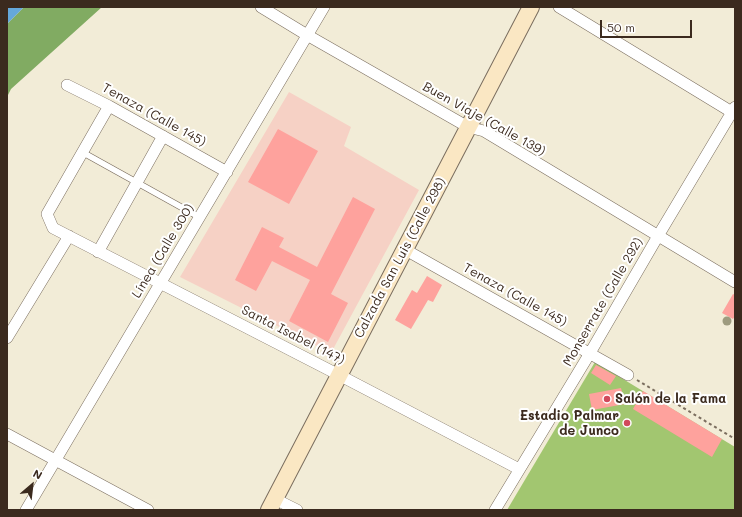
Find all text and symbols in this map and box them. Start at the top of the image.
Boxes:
scale bar [602,12,694,38]
text: 50 m [607,19,635,35]
street label: Buen Viaje (Calle 139) [420,79,548,159]
street label: Tenaza (Calle 145) [99,80,209,150]
street label: Calzada San Luis (Calle 298) [351,175,449,341]
street label: Línea (Calle 300) [129,201,197,301]
street label: Monserrate (Calle 292) [560,235,646,369]
street label: Tenaza (Calle 145) [460,260,570,330]
street label: Santa Isabel (147) [239,302,347,368]
place label: Salón de la Fama [615,391,726,407]
marker: Salón de la Fama [602,394,612,404]
place label: Estadio Palmar de Junco [520,408,619,439]
marker: Estadio Palmar de Junco [622,418,632,428]
north arrow [12,465,52,505]
text: N [31,465,45,483]

